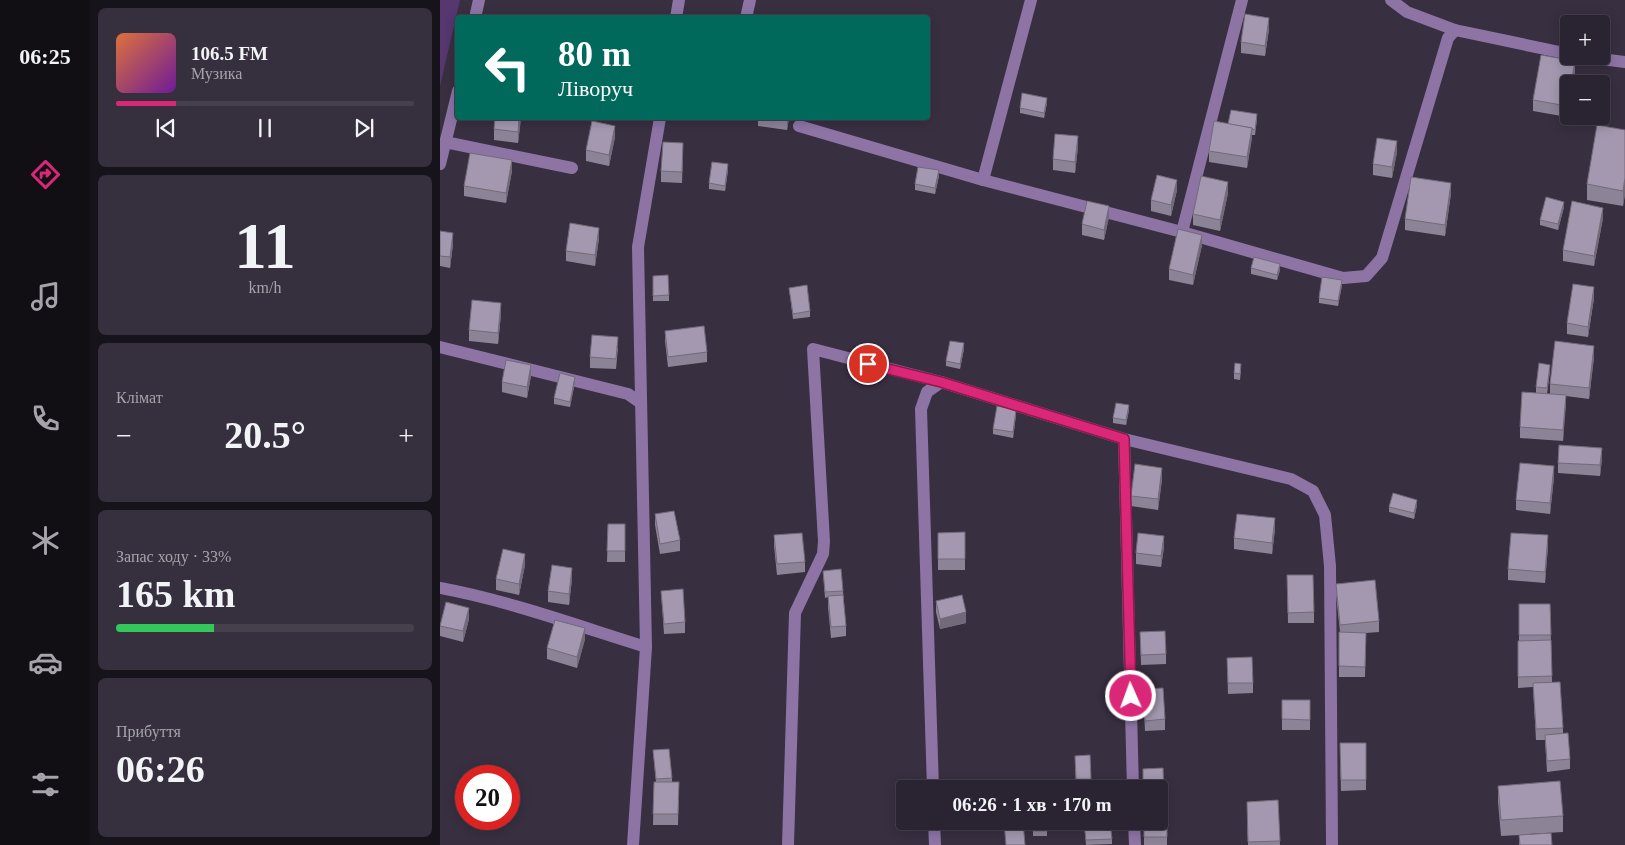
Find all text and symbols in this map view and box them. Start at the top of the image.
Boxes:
map controls [1560,15,1610,125]
button: + [1560,15,1610,65]
icon: left [475,35,540,100]
text: 80 m [558,35,631,74]
text: 106.5 FM [191,43,268,64]
text: 06:25 [19,44,71,69]
text: Музика [191,65,242,82]
button: − [1560,75,1610,125]
text: Ліворуч [558,76,633,101]
icon: previous [152,114,180,142]
icon: pause [251,114,279,142]
icon: next [350,114,378,142]
icon: directions [28,157,63,192]
text: 11 [234,210,296,282]
icon: music [28,279,63,314]
text: km/h [249,279,281,296]
pin [847,343,889,385]
icon: arrive [854,350,882,378]
text: Клімат [116,389,163,406]
icon: phone [28,401,63,436]
text: 20.5° [224,414,306,456]
text: − [116,420,132,451]
text: + [398,420,414,451]
icon: climate [28,523,63,558]
text: Запас ходу · 33% [116,548,231,565]
text: 165 km [116,573,235,615]
icon: car [28,645,63,680]
position arrow [1104,669,1156,721]
text: Прибуття [116,723,181,740]
text: 06:26 [116,748,205,790]
speed limit sign: 20 [455,765,520,830]
icon: filters [28,767,63,802]
text: 06:26 · 1 хв · 170 m [952,794,1112,815]

